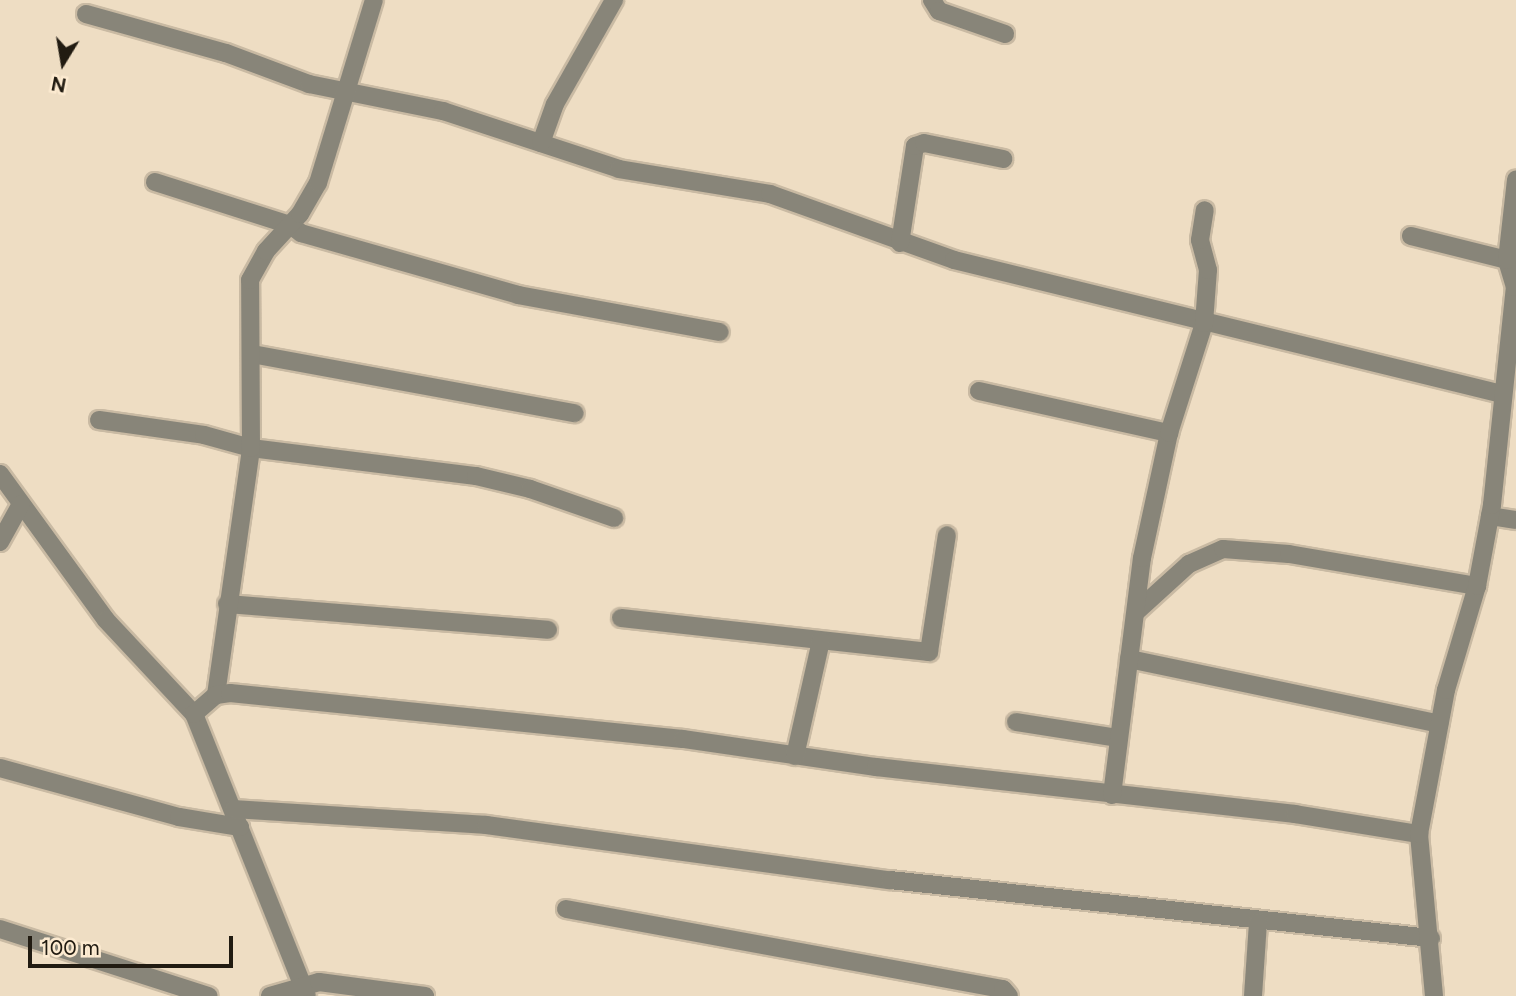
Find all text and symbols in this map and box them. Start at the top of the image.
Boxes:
north arrow [28,28,98,98]
text: N [49,71,68,97]
scale bar [32,922,236,966]
text: 100 m [41,935,100,960]

